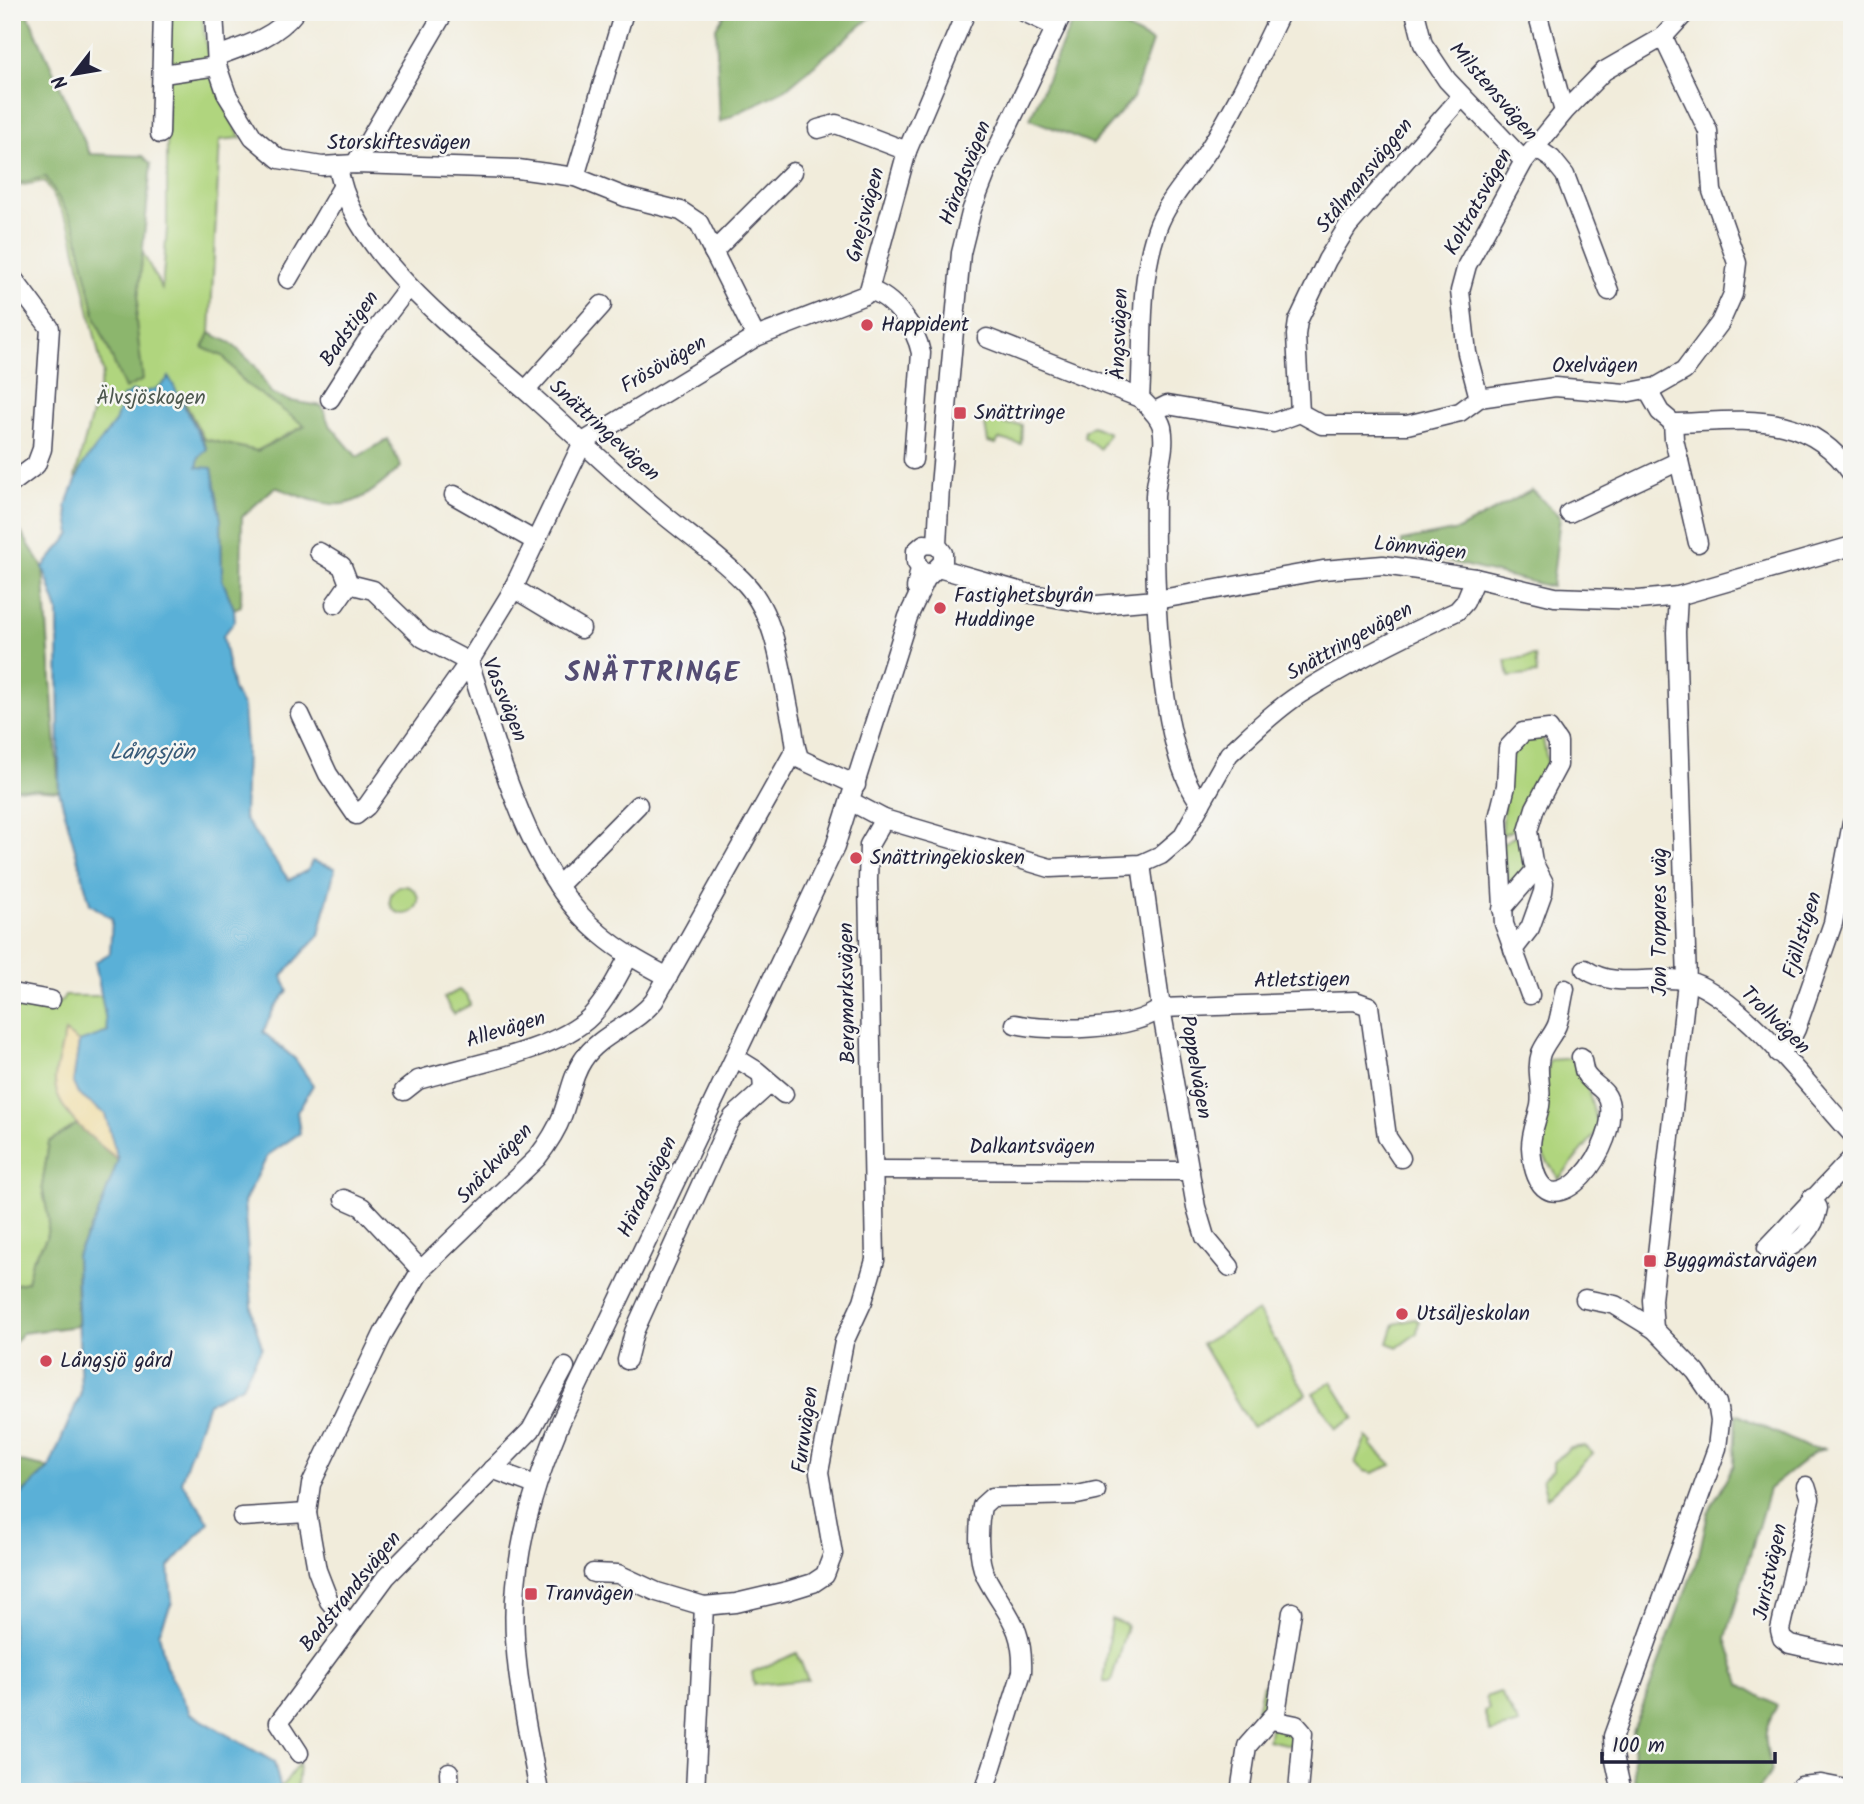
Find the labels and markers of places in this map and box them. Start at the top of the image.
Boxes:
place label: Happident [881,309,970,342]
marker: Happident [859,317,875,333]
place label: Snättringe [974,397,1066,430]
marker: Snättringe [952,405,968,421]
place label: Fastighetsbyrån Huddinge [954,580,1094,637]
marker: Fastighetsbyrån Huddinge [932,600,948,616]
place label: Snättringekiosken [870,842,1025,875]
marker: Snättringekiosken [848,850,864,866]
place label: Byggmästarvägen [1664,1245,1817,1278]
marker: Byggmästarvägen [1642,1253,1658,1269]
place label: Utsäljeskolan [1416,1298,1530,1331]
marker: Utsäljeskolan [1394,1306,1410,1322]
place label: Långsjö gård [60,1345,173,1378]
marker: Långsjö gård [38,1353,54,1369]
place label: Tranvägen [545,1578,634,1611]
marker: Tranvägen [523,1586,539,1602]

